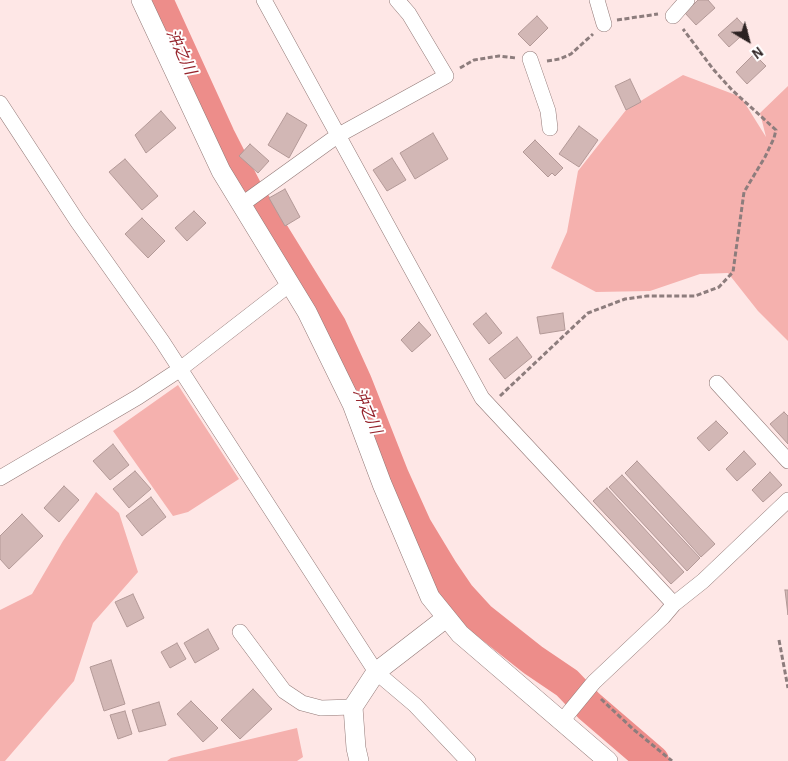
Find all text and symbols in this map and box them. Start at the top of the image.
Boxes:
north arrow [723,15,773,65]
water label: 沖之川 [162,26,200,78]
text: N [749,43,765,60]
water label: 沖之川 [349,385,385,437]

